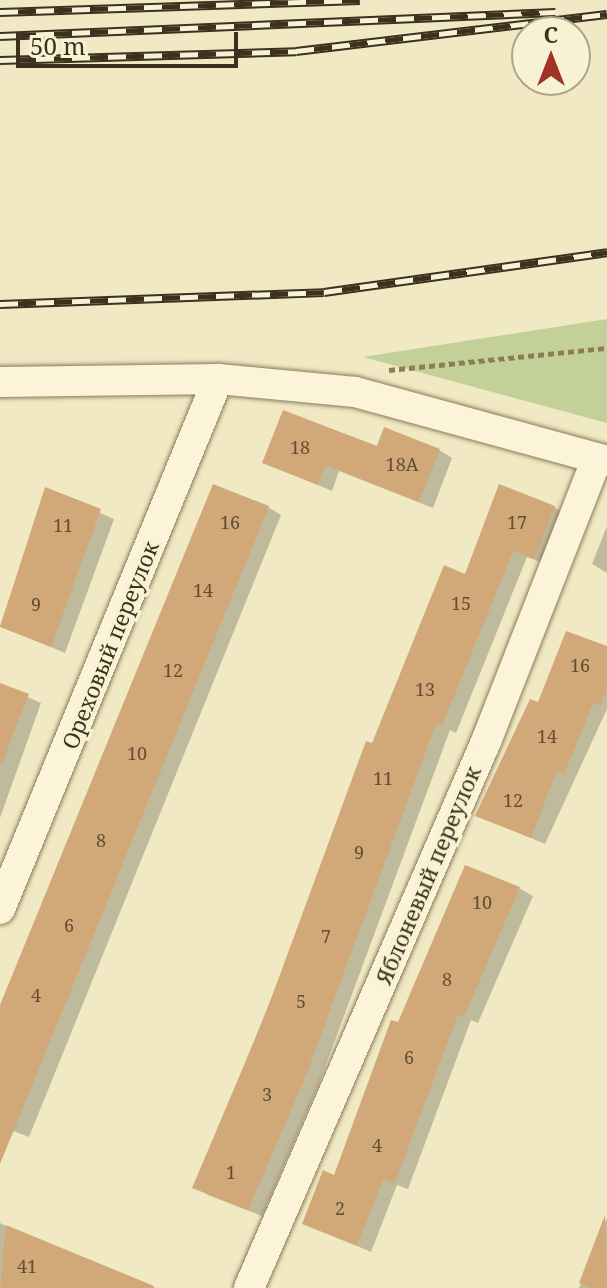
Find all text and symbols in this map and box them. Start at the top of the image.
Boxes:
scale bar [20,16,242,66]
north arrow [511,16,591,96]
text: С [544,19,558,49]
text: 50 m [30,29,86,62]
house number: 18 [290,436,310,458]
house number: 18А [386,453,418,475]
house number: 16 [220,511,240,533]
house number: 17 [507,511,527,533]
house number: 11 [53,514,73,536]
street label: Ореховый переулок [56,537,164,753]
house number: 14 [193,579,213,601]
house number: 15 [451,592,471,614]
house number: 9 [31,593,41,615]
house number: 16 [570,654,590,676]
house number: 12 [163,659,183,681]
house number: 13 [415,678,435,700]
house number: 14 [537,725,557,747]
house number: 10 [127,742,147,764]
street label: Яблоневый переулок [370,762,486,988]
house number: 11 [373,767,393,789]
house number: 12 [503,789,523,811]
house number: 8 [96,829,106,851]
house number: 9 [354,841,364,863]
house number: 10 [472,891,492,913]
house number: 6 [64,914,74,936]
house number: 7 [321,925,331,947]
house number: 8 [442,968,452,990]
house number: 4 [31,984,41,1006]
house number: 5 [296,990,306,1012]
house number: 6 [404,1046,414,1068]
house number: 3 [262,1083,272,1105]
house number: 4 [372,1134,382,1156]
house number: 1 [226,1161,236,1183]
house number: 2 [335,1197,345,1219]
house number: 41 [17,1255,37,1277]

